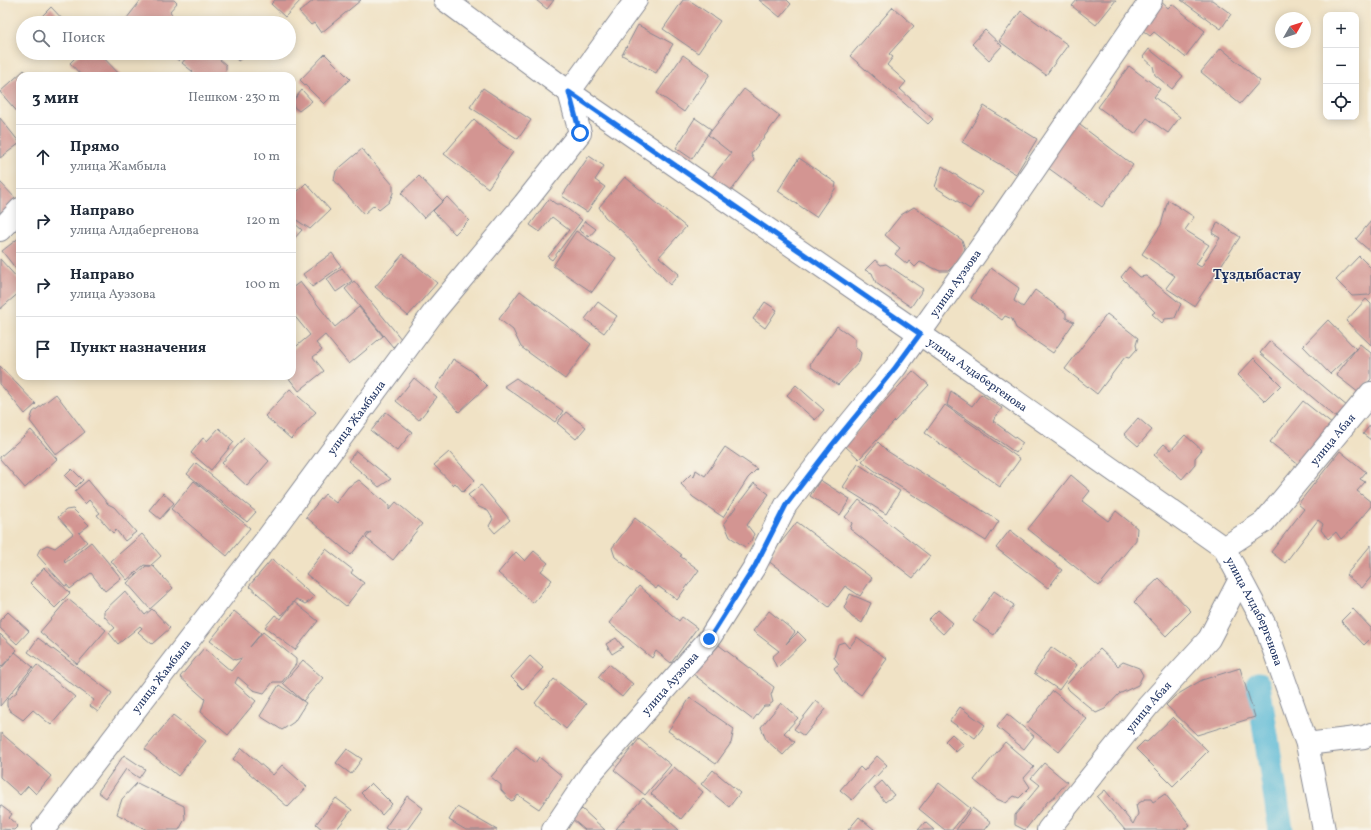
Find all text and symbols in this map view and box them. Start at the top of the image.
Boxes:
north arrow [1275,12,1311,48]
map controls [1323,12,1359,120]
button: + [1323,12,1359,48]
search box [16,16,296,60]
icon: search [30,27,52,49]
text: Поиск [62,28,105,49]
button: − [1323,48,1359,84]
button: locate [1323,84,1359,120]
text: 3 мин [32,87,79,110]
text: Пешком · 230 m [188,89,280,107]
route start [571,124,589,142]
text: Прямо [70,137,119,158]
icon: ahead [32,146,54,168]
text: 10 m [253,148,280,166]
text: улица Жамбыла [70,158,166,176]
text: Направо [70,201,134,222]
icon: right [32,210,54,232]
text: 120 m [246,212,280,230]
text: улица Алдабергенова [70,222,199,240]
street label: улица Ауэзова [927,247,986,321]
text: Направо [70,265,134,286]
district label: Тұздыбастау [1213,266,1301,285]
icon: right [32,274,54,296]
text: 100 m [245,276,280,294]
text: улица Ауэзова [70,286,156,304]
street label: улица Алдабергенова [924,334,1030,416]
icon: arrive [32,338,54,360]
text: Пункт назначения [70,338,206,359]
street label: улица Жамбыла [324,377,390,459]
street label: улица Абая [1307,411,1360,469]
street label: улица Алдабергенова [1221,554,1286,668]
route end [700,630,718,648]
street label: улица Жамбыла [128,637,195,717]
street label: улица Ауэзова [639,649,703,719]
street label: улица Абая [1123,678,1176,736]

